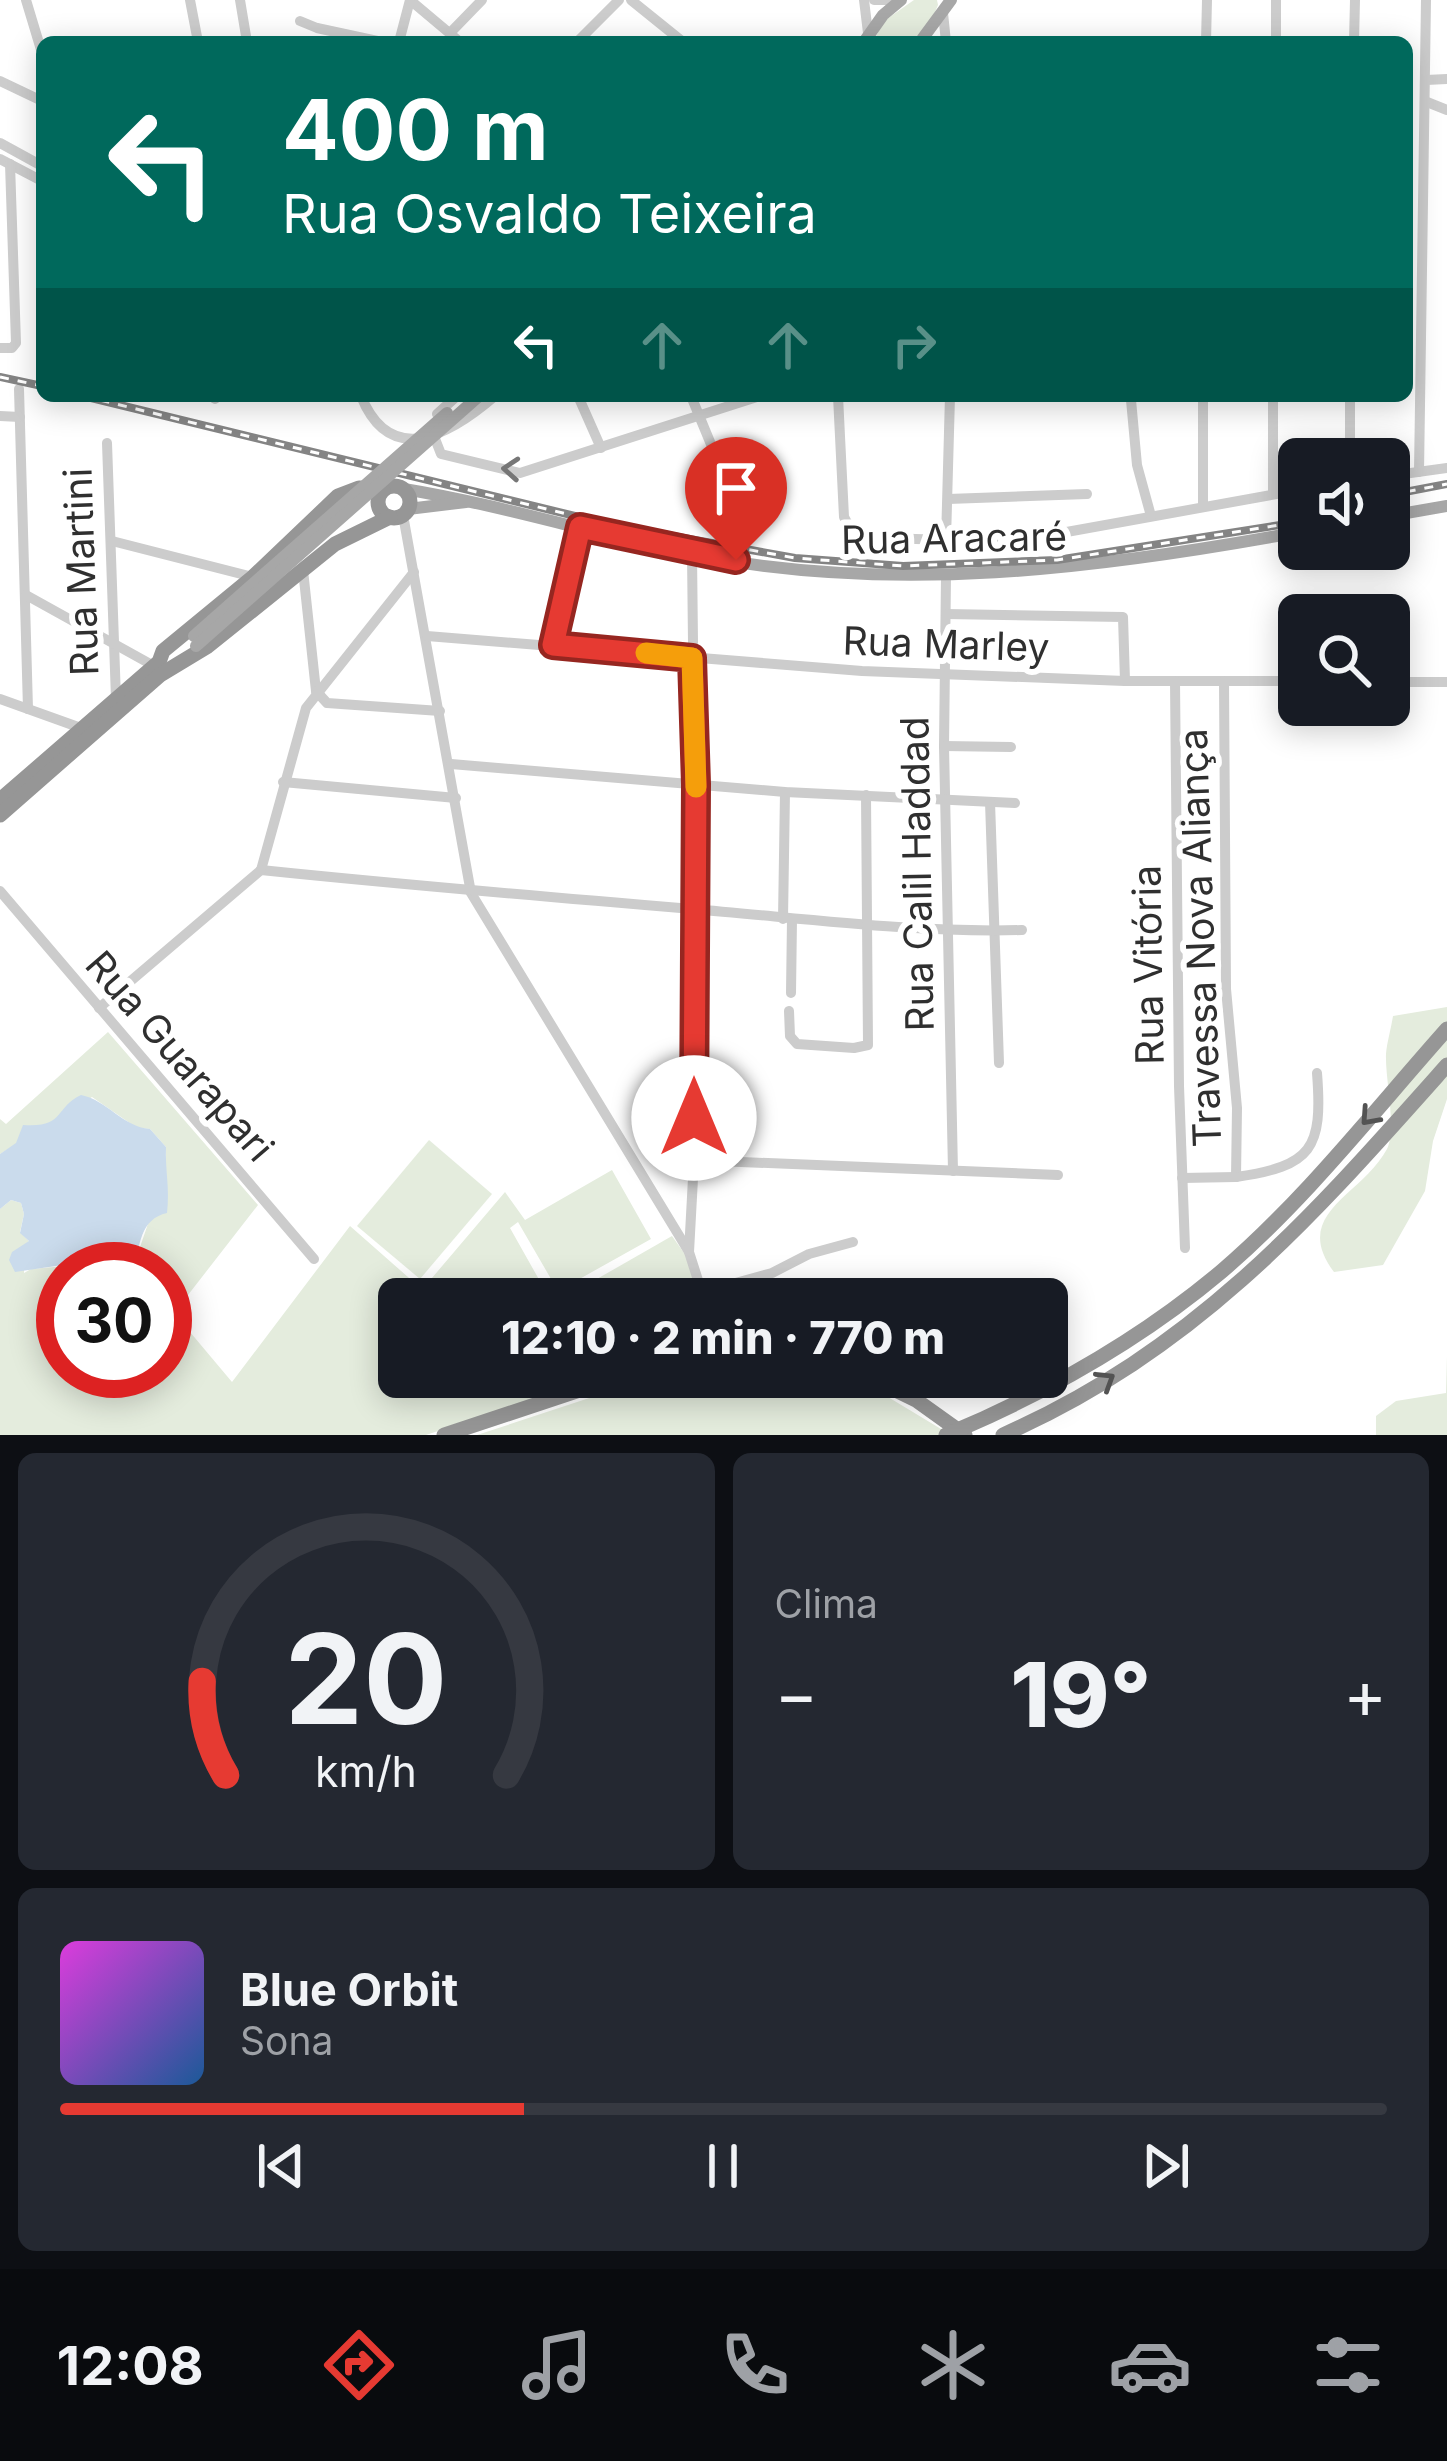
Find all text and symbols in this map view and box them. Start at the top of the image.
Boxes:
text: 400 m [282,79,549,180]
icon: left [84,84,240,240]
text: Rua Osvaldo Teixeira [282,181,817,246]
icon: left [503,312,569,378]
icon: ahead [629,312,695,378]
icon: ahead [755,312,821,378]
icon: right [881,312,947,378]
pin [685,437,787,560]
map controls [1278,438,1410,726]
button: sound [1278,438,1410,570]
icon: arrive [703,455,769,521]
one-way arrow [502,456,520,482]
street label: Rua Martini [53,467,108,677]
street label: Rua Aracaré [841,512,1067,563]
button: search [1278,594,1410,726]
street label: Rua Marley [842,616,1050,671]
street label: Rua Calil Haddad [890,716,943,1032]
street label: Travessa Nova Aliança [1169,728,1230,1148]
street label: Rua Vitória [1122,865,1173,1065]
street label: Rua Guarapari [77,941,284,1170]
position arrow [631,1055,757,1181]
one-way arrow [1362,1103,1383,1124]
speed limit sign: 30 [36,1242,192,1398]
text: 12:10 · 2 min · 770 m [501,1310,945,1365]
one-way arrow [1093,1372,1115,1394]
text: Clima [775,1580,878,1627]
text: 20 [285,1603,448,1754]
text: 19° [1010,1640,1151,1749]
text: − [775,1654,818,1734]
text: + [1343,1654,1387,1734]
text: km/h [315,1744,417,1796]
text: Blue Orbit [240,1962,458,2017]
text: Sona [240,2017,333,2064]
icon: previous [248,2133,314,2199]
icon: pause [690,2133,756,2199]
icon: next [1133,2133,1199,2199]
icon: directions [317,2323,401,2407]
icon: music [515,2323,599,2407]
icon: phone [713,2323,797,2407]
icon: climate [911,2323,995,2407]
icon: car [1108,2323,1192,2407]
icon: filters [1306,2323,1390,2407]
text: 12:08 [57,2333,204,2398]

